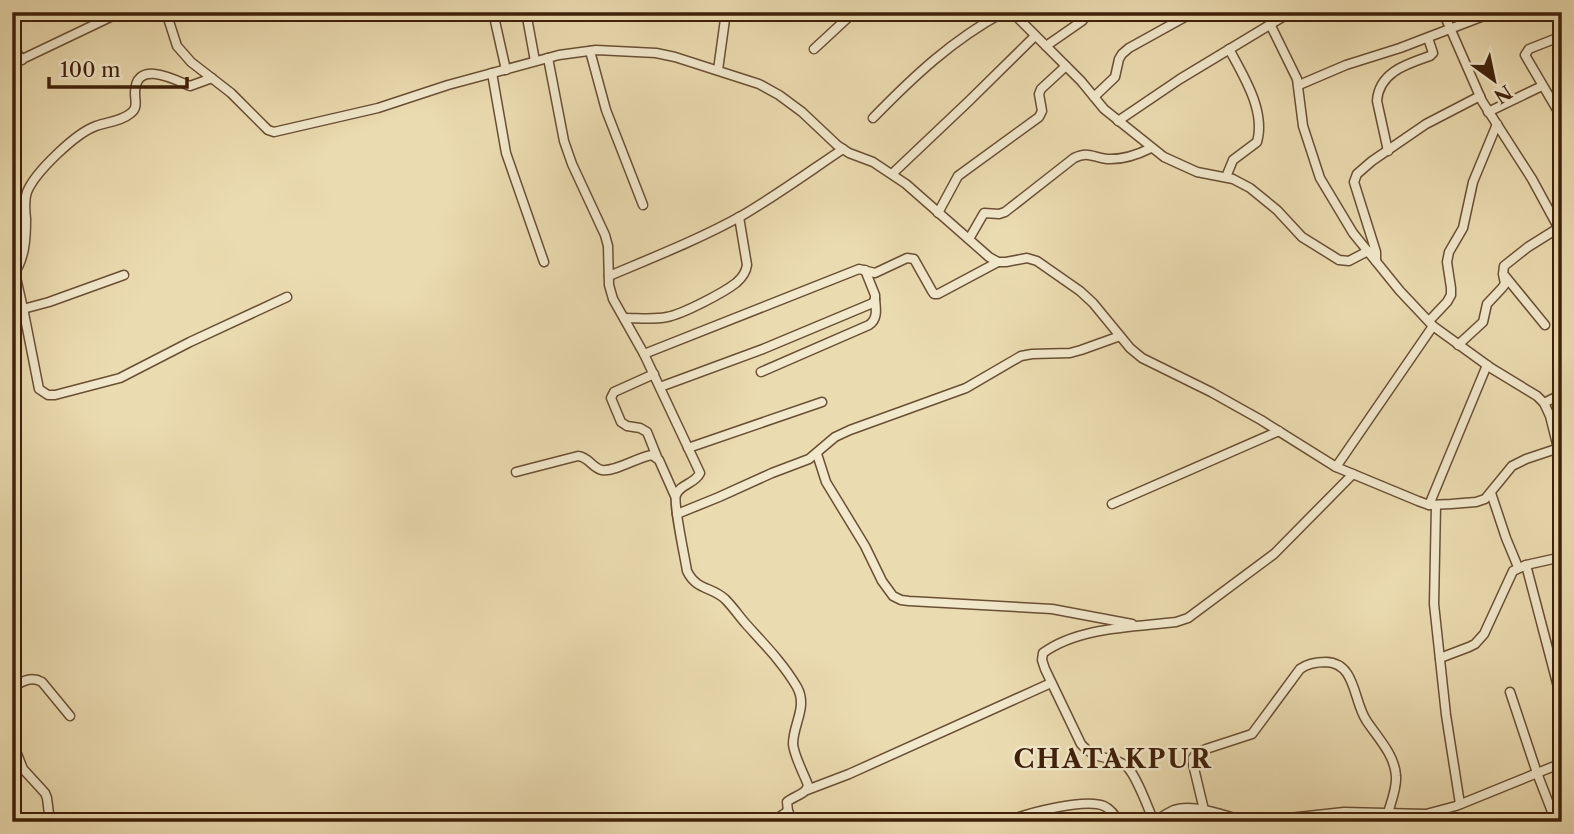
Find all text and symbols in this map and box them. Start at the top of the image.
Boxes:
scale bar [49,46,187,90]
north arrow [1458,46,1528,116]
text: 100 m [60,57,121,82]
text: N [1490,80,1516,108]
district label: CHATAKPUR [1013,743,1213,775]

